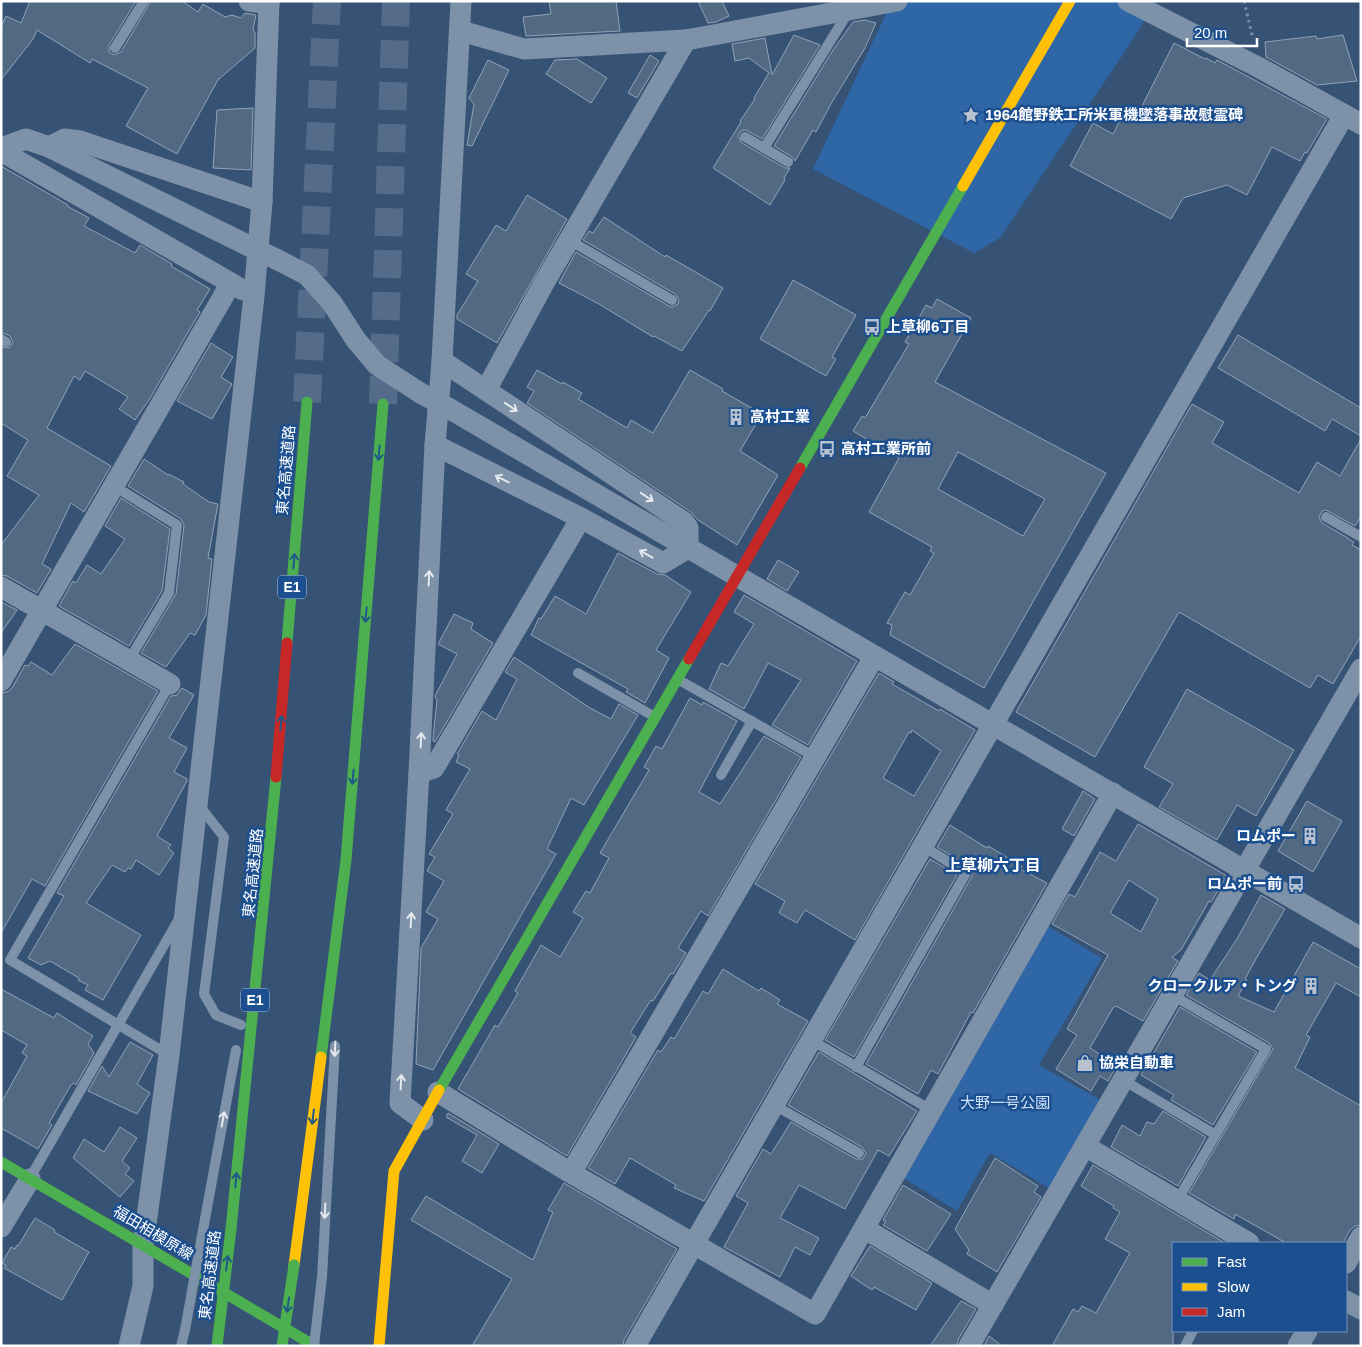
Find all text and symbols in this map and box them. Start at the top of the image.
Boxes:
scale bar [1187,15,1257,47]
text: 20 m [1194,24,1227,41]
place icon: 1964館野鉄工所米軍機墜落事故慰霊碑 [961,105,981,125]
place label: 1964館野鉄工所米軍機墜落事故慰霊碑 [985,106,1243,123]
bus stop icon: 上草柳6丁目 [862,317,882,337]
place label: 上草柳6丁目 [886,318,969,335]
one-way arrow [504,403,518,413]
building icon: 高村工業 [726,407,746,427]
place label: 高村工業 [750,408,810,425]
street label: 東名高速道路 [273,424,298,516]
bus stop icon: 高村工業所前 [817,439,837,459]
place label: 高村工業所前 [841,440,931,457]
one-way arrow [375,444,384,460]
one-way arrow [495,474,510,483]
one-way arrow [640,492,654,502]
one-way arrow [639,549,654,558]
one-way arrow [290,553,299,569]
one-way arrow [424,570,433,586]
road number: E1 [278,576,306,598]
one-way arrow [362,606,371,622]
one-way arrow [277,715,286,731]
one-way arrow [416,733,425,749]
one-way arrow [348,768,358,784]
building icon: ロムポー [1300,826,1320,846]
street label: 東名高速道路 [239,827,266,919]
place label: ロムポー [1236,827,1296,844]
district label: 上草柳六丁目 [945,857,1041,874]
bus stop icon: ロムポー前 [1286,874,1306,894]
place label: ロムポー前 [1207,875,1282,892]
one-way arrow [406,912,415,928]
building icon: クロークルア・トング [1301,976,1321,996]
place label: クロークルア・トング [1147,977,1297,994]
road number: E1 [241,988,269,1012]
one-way arrow [330,1040,339,1056]
shop icon: 協栄自動車 [1075,1053,1095,1073]
place label: 協栄自動車 [1099,1054,1174,1071]
one-way arrow [397,1075,406,1091]
park label: 大野一号公園 [960,1094,1050,1111]
one-way arrow [308,1108,318,1124]
one-way arrow [219,1112,229,1128]
one-way arrow [231,1173,241,1189]
street label: 福田相模原線 [110,1202,196,1263]
one-way arrow [321,1202,330,1218]
street label: 東名高速道路 [196,1229,223,1321]
legend [1172,1242,1347,1332]
text: Fast [1217,1253,1247,1270]
one-way arrow [222,1255,232,1271]
text: Slow [1217,1278,1250,1295]
one-way arrow [283,1297,293,1313]
text: Jam [1217,1303,1245,1320]

